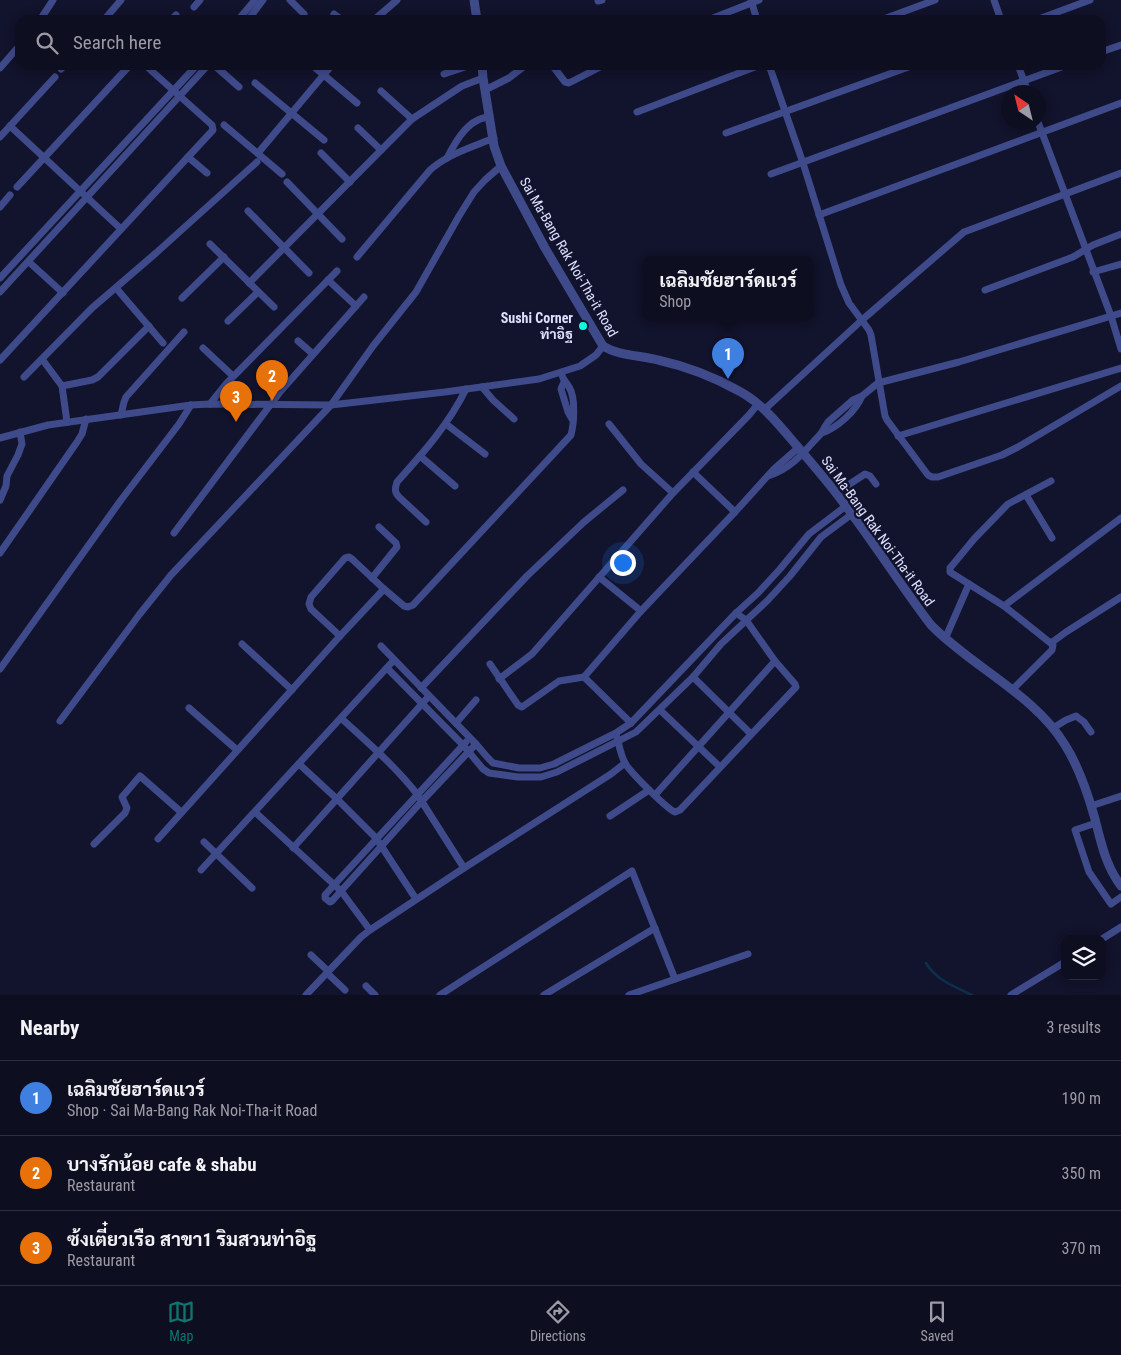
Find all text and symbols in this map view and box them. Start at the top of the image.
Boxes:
search box [15,15,1106,70]
icon: search [33,29,61,57]
text: Search here [73,31,161,54]
north arrow [1001,85,1046,130]
street label: Sai Ma-Bang Rak Noi-Tha-it Road [517,174,621,340]
popup [642,256,814,321]
text: เฉลิมชัยฮาร์ดแวร์ [659,269,797,292]
text: Shop [659,292,691,311]
place label: Sushi Corner ท่าอิฐ [501,310,573,344]
marker: Sushi Corner ท่าอิฐ [577,320,589,332]
pin: 1 [712,338,744,379]
pin: 2 [256,360,288,401]
pin: 3 [220,381,252,422]
street label: Sai Ma-Bang Rak Noi-Tha-it Road [818,453,938,609]
your location [610,550,636,576]
map controls [1061,935,1106,980]
button: layers [1061,935,1106,980]
text: Nearby [20,1016,79,1040]
text: 3 results [1046,1018,1101,1037]
text: เฉลิมชัยฮาร์ดแวร์ [67,1078,205,1101]
text: 1 [32,1089,40,1108]
text: 190 m [1062,1089,1101,1108]
text: Shop · Sai Ma-Bang Rak Noi-Tha-it Road [67,1101,317,1120]
text: บางรักน้อย cafe & shabu [67,1153,257,1176]
text: 2 [32,1164,40,1183]
text: 350 m [1062,1164,1101,1183]
text: Restaurant [67,1176,135,1195]
text: ซ้งเตี๋ยวเรือ สาขา1 ริมสวนท่าอิฐ [67,1228,317,1251]
text: 3 [32,1239,40,1258]
text: 370 m [1062,1239,1101,1258]
text: Restaurant [67,1251,135,1270]
tab: Map [167,1298,195,1344]
tab: Directions [530,1298,586,1344]
tab: Saved [920,1298,954,1344]

